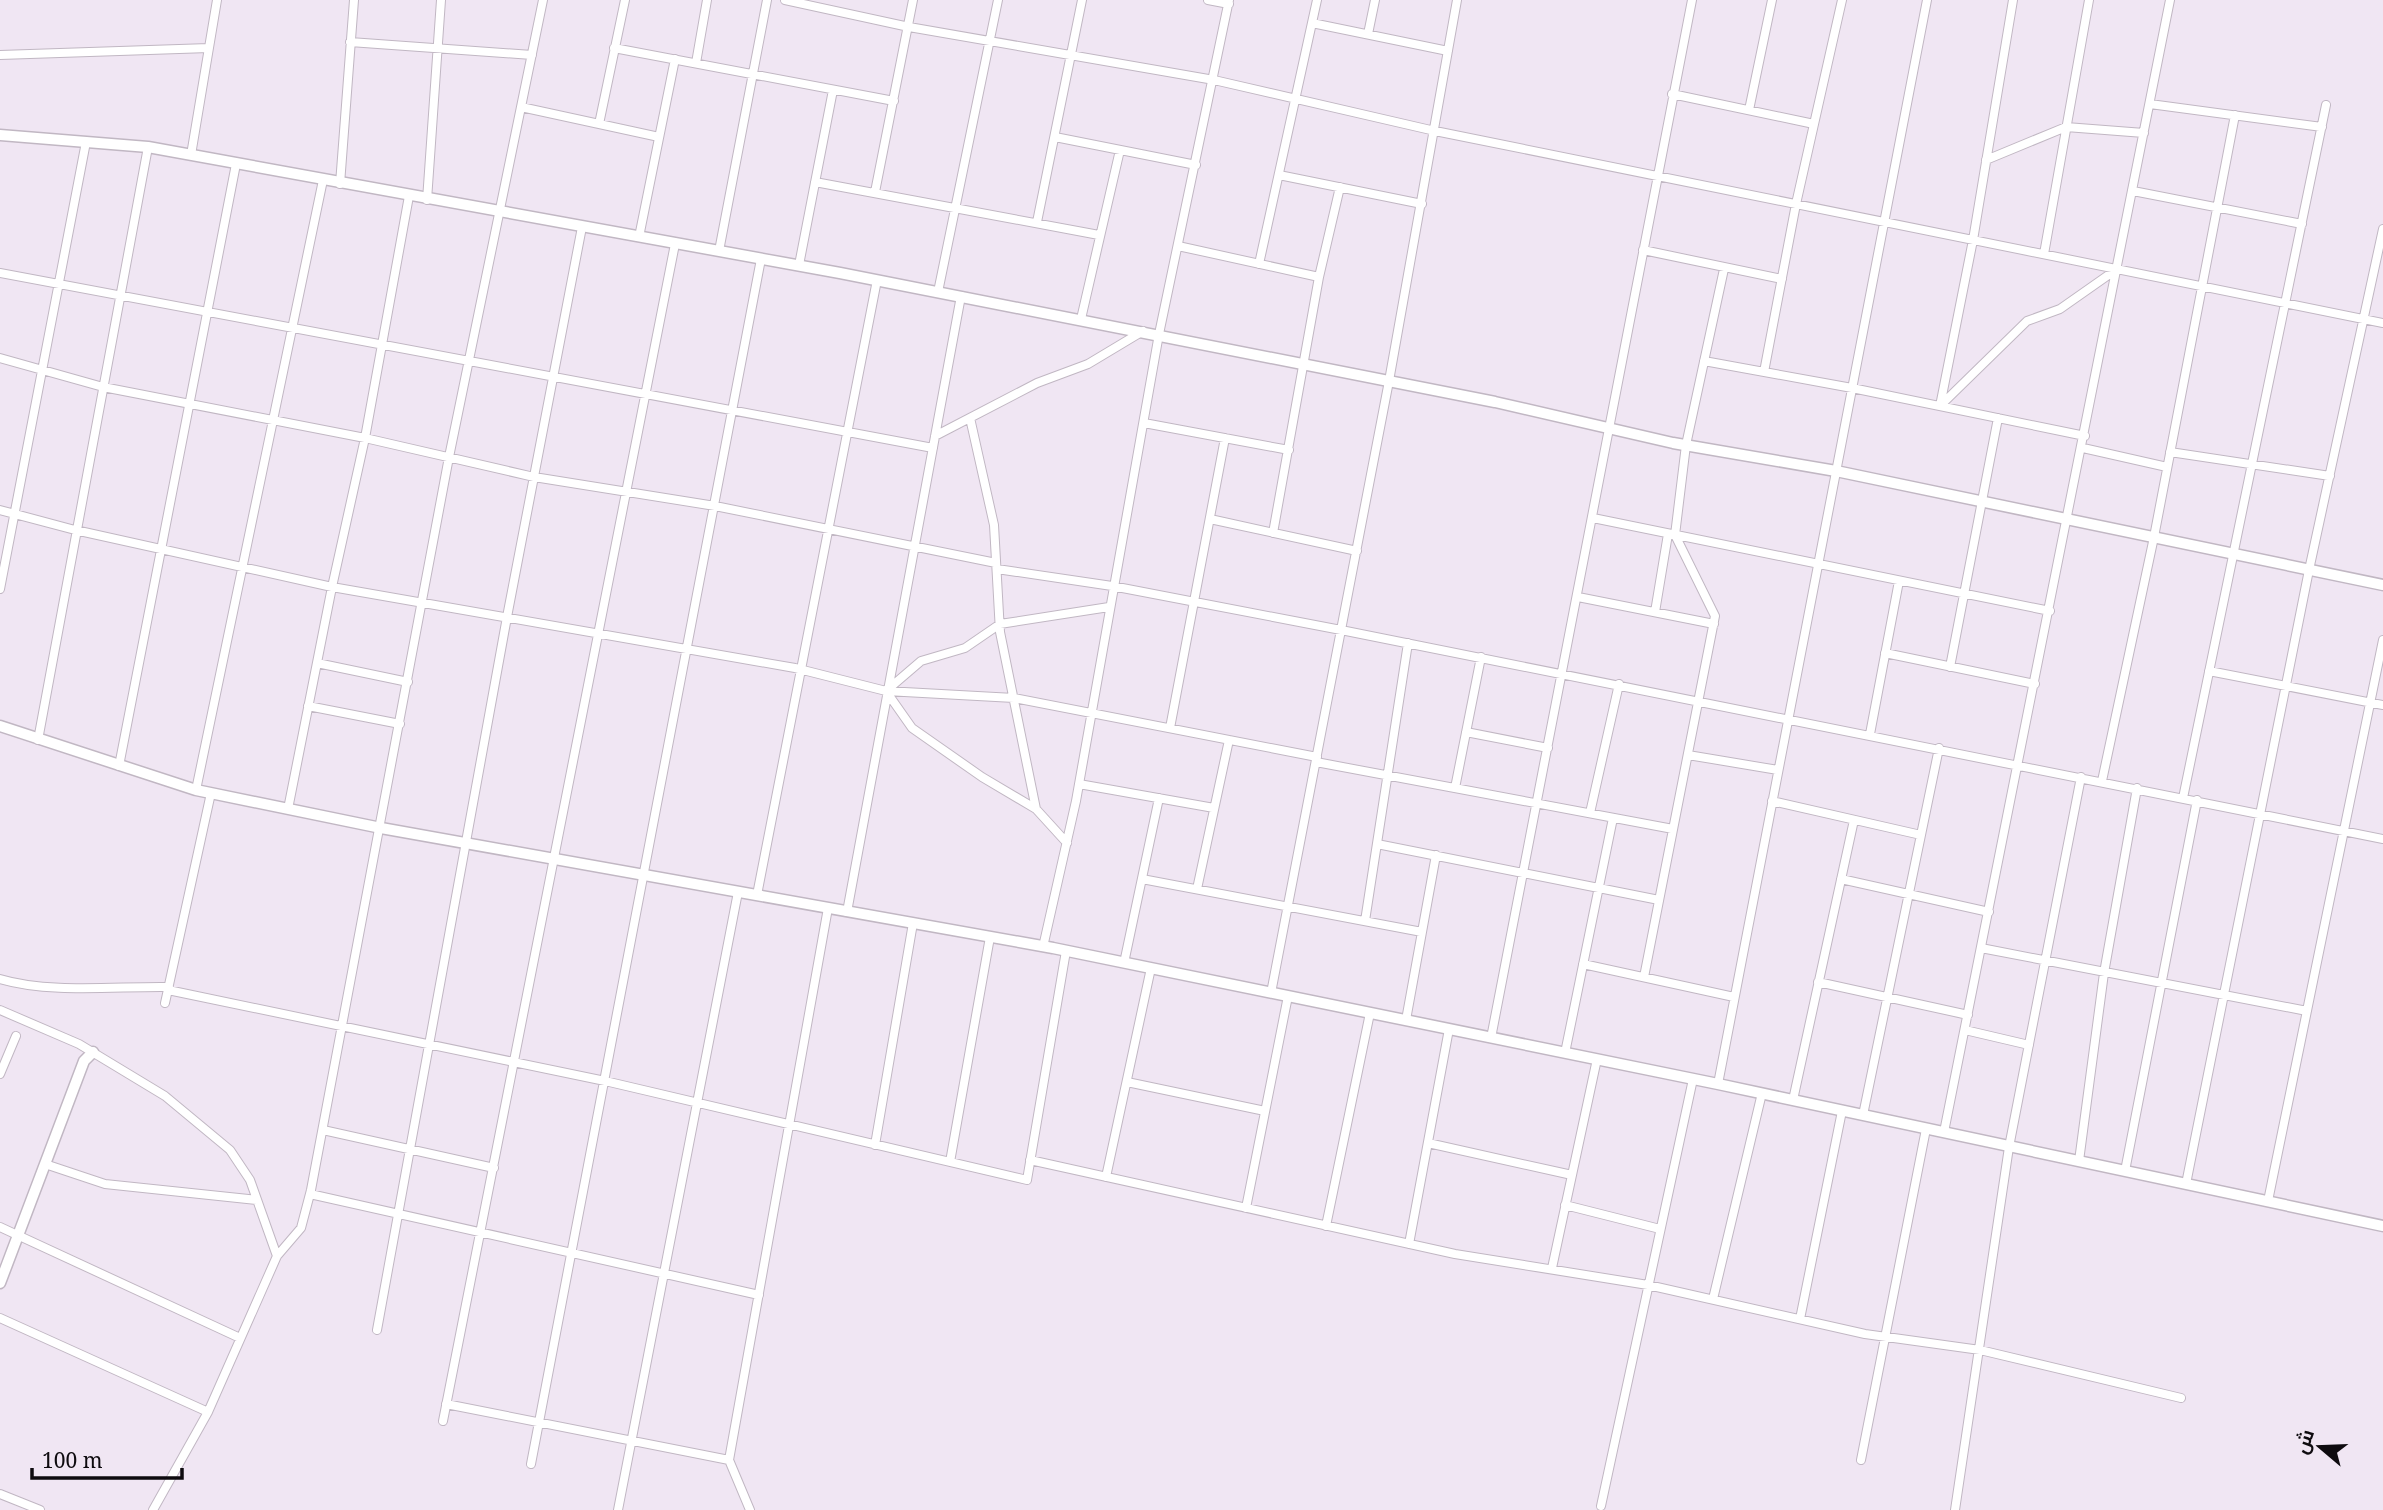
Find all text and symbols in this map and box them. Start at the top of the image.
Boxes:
north arrow [2285,1412,2355,1482]
text: ش [2288,1426,2320,1457]
scale bar [32,1436,182,1480]
text: 100 m [42,1446,103,1474]

